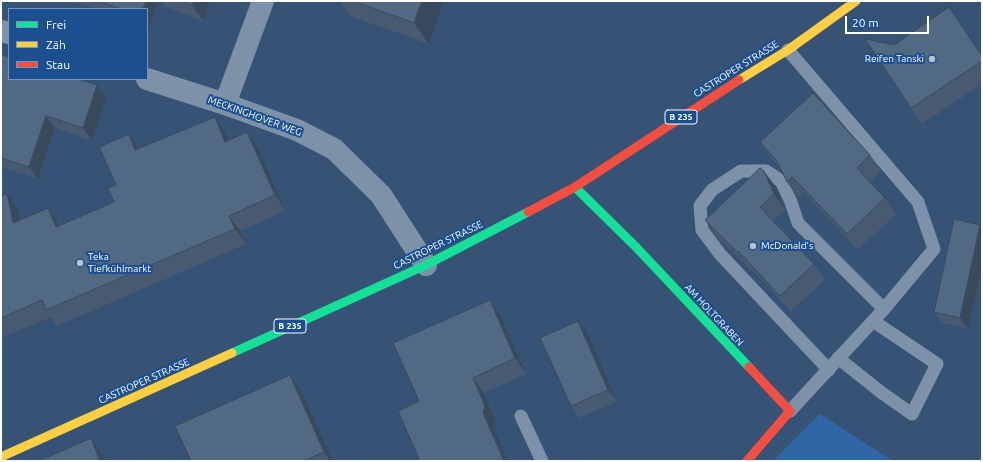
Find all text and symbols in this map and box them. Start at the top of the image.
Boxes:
legend [8,8,148,80]
scale bar [847,8,931,34]
text: 20 m [852,16,879,29]
text: Frei [46,18,66,31]
text: Zäh [46,38,66,51]
street label: CASTROPER STRASSE [691,38,781,100]
place label: Reifen Tanski [865,53,924,65]
marker: Reifen Tanski [927,54,937,64]
text: Stau [46,58,70,71]
street label: MECKINGHOVER WEG [206,93,304,139]
road number: B 235 [665,110,697,124]
street label: CASTROPER STRASSE [391,218,485,272]
place label: McDonald's [761,240,813,252]
marker: McDonald's [748,241,758,251]
place label: Teka Tiefkühlmarkt [88,251,151,274]
marker: Teka Tiefkühlmarkt [75,258,85,268]
street label: AM HOLTGRABEN [682,281,746,349]
road number: B 235 [274,319,306,333]
street label: CASTROPER STRASSE [97,356,191,406]

